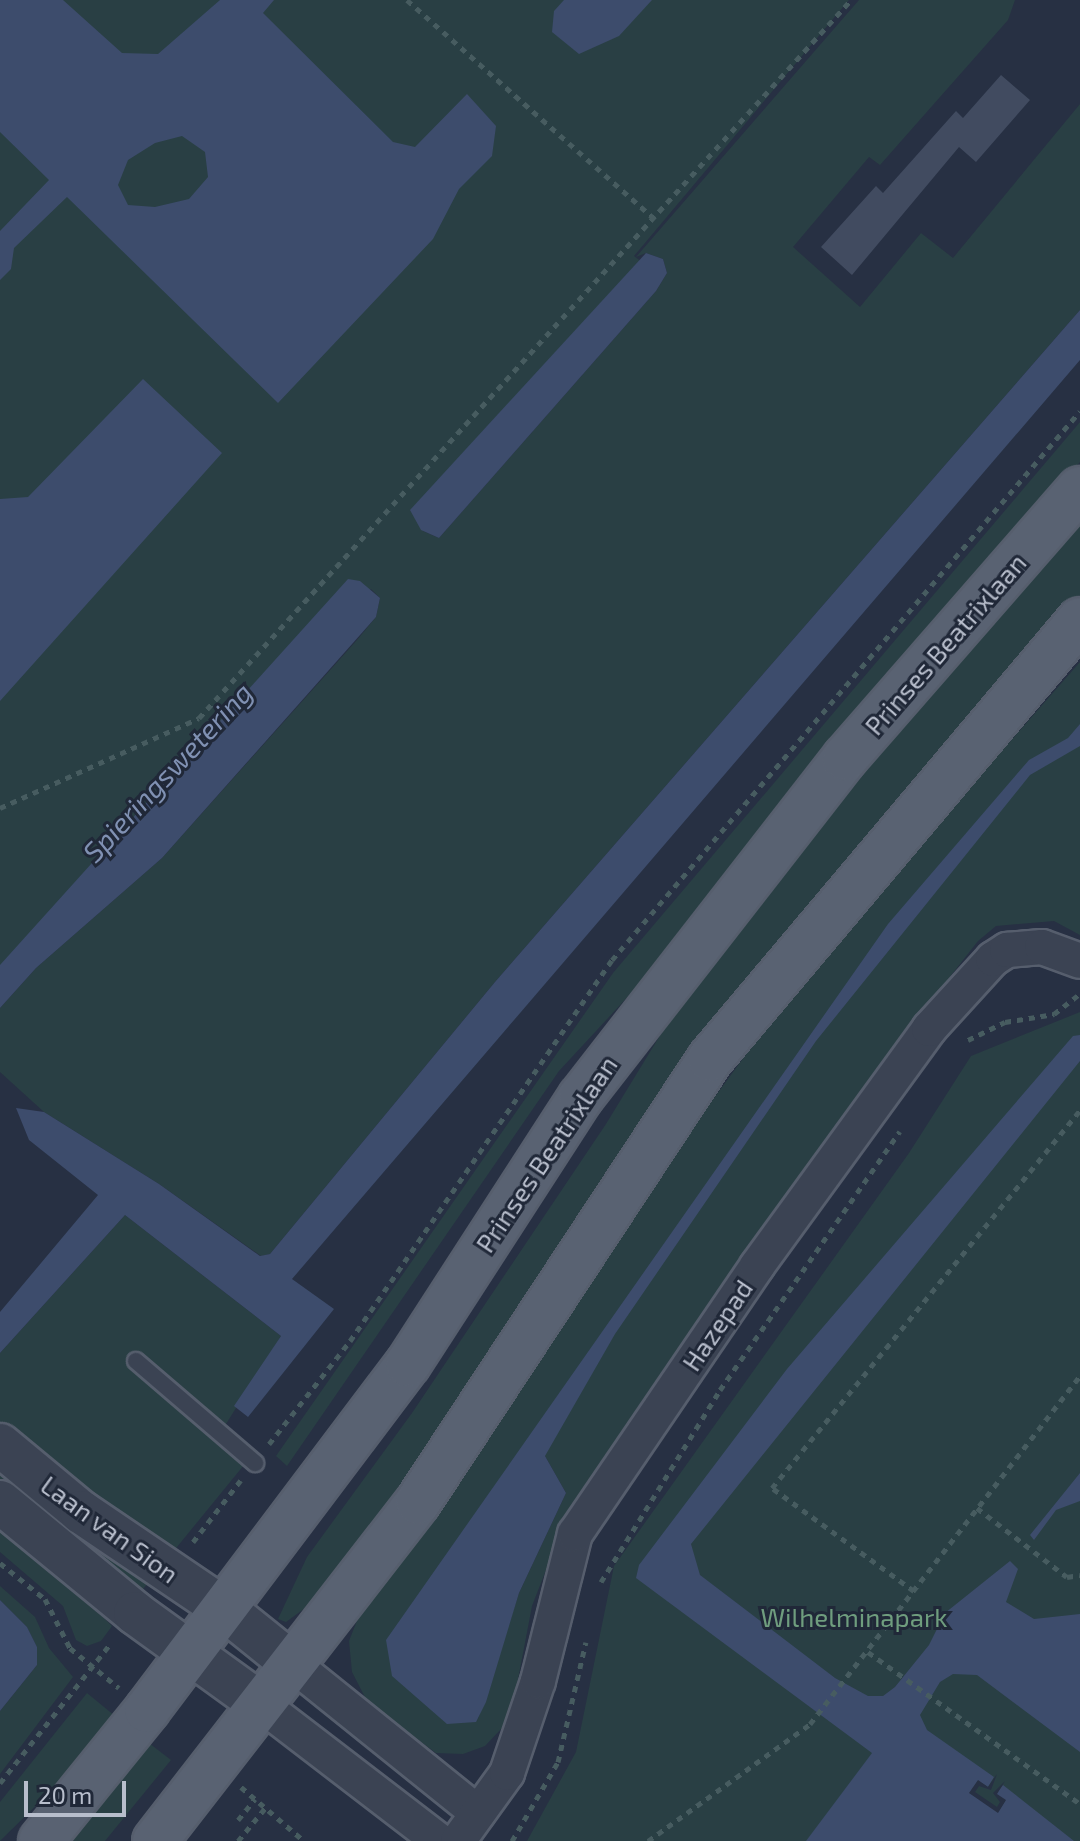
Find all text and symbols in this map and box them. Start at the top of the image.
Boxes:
street label: Prinses Beatrixlaan [858,547,1032,741]
water label: Spieringswetering [75,675,259,869]
street label: Prinses Beatrixlaan [469,1050,623,1258]
street label: Hazepad [675,1274,759,1376]
street label: Laan van Sion [35,1469,185,1589]
park label: Wilhelminapark [760,1601,948,1633]
scale bar [28,1765,130,1815]
text: 20 m [38,1780,92,1809]

